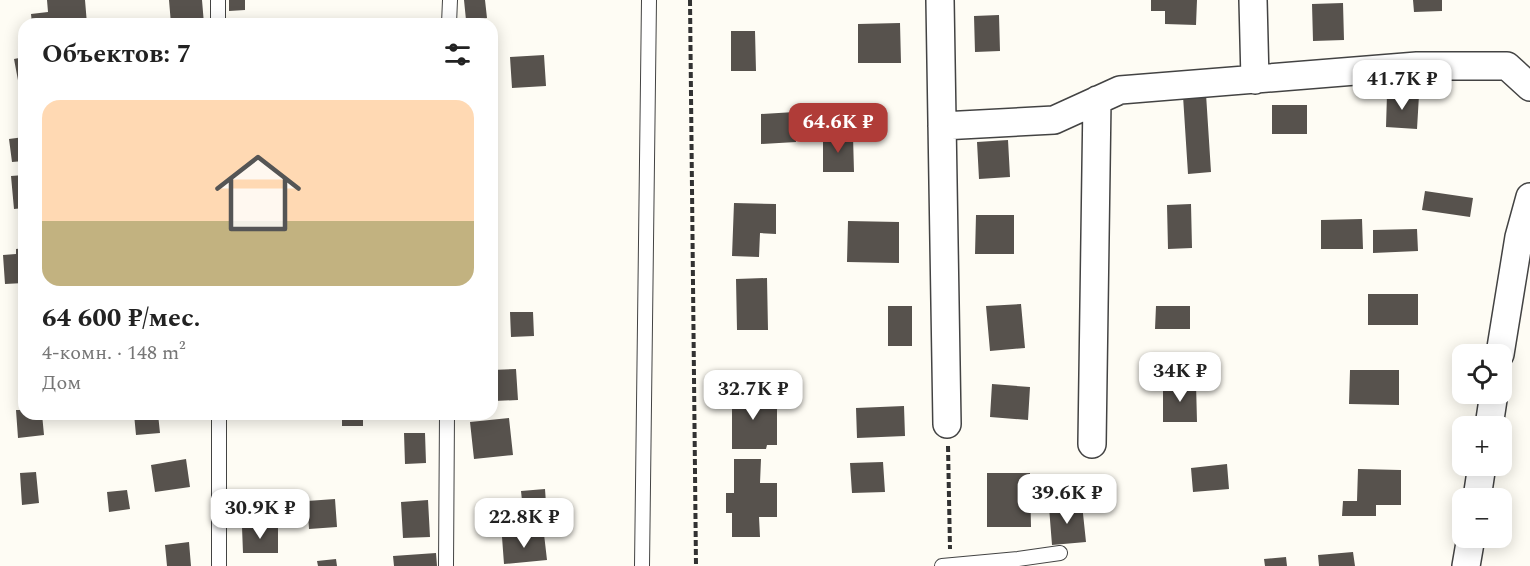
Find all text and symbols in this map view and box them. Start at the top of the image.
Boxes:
text: Объектов: 7 [42,34,191,74]
icon: filters [441,38,474,71]
pin: 41.7K ₽ [1347,60,1457,111]
text: 41.7K ₽ [1367,64,1437,94]
pin: 64.6K ₽ [783,103,893,154]
text: 64.6K ₽ [803,107,873,137]
icon: home [204,139,312,247]
text: 64 600 ₽/мес. [42,298,201,338]
text: 4-комн. · 148 m² [42,338,186,368]
map controls [1452,344,1512,548]
button: locate [1452,344,1512,404]
pin: 34K ₽ [1138,352,1222,403]
text: 34K ₽ [1153,356,1207,386]
text: Дом [42,368,81,398]
pin: 32.7K ₽ [698,370,808,421]
text: 32.7K ₽ [718,374,788,404]
button: + [1452,416,1512,476]
pin: 39.6K ₽ [1012,474,1122,525]
text: 39.6K ₽ [1032,478,1102,508]
button: − [1452,488,1512,548]
pin: 30.9K ₽ [205,489,315,540]
text: 30.9K ₽ [225,493,295,523]
pin: 22.8K ₽ [469,498,579,549]
text: 22.8K ₽ [489,502,559,532]

